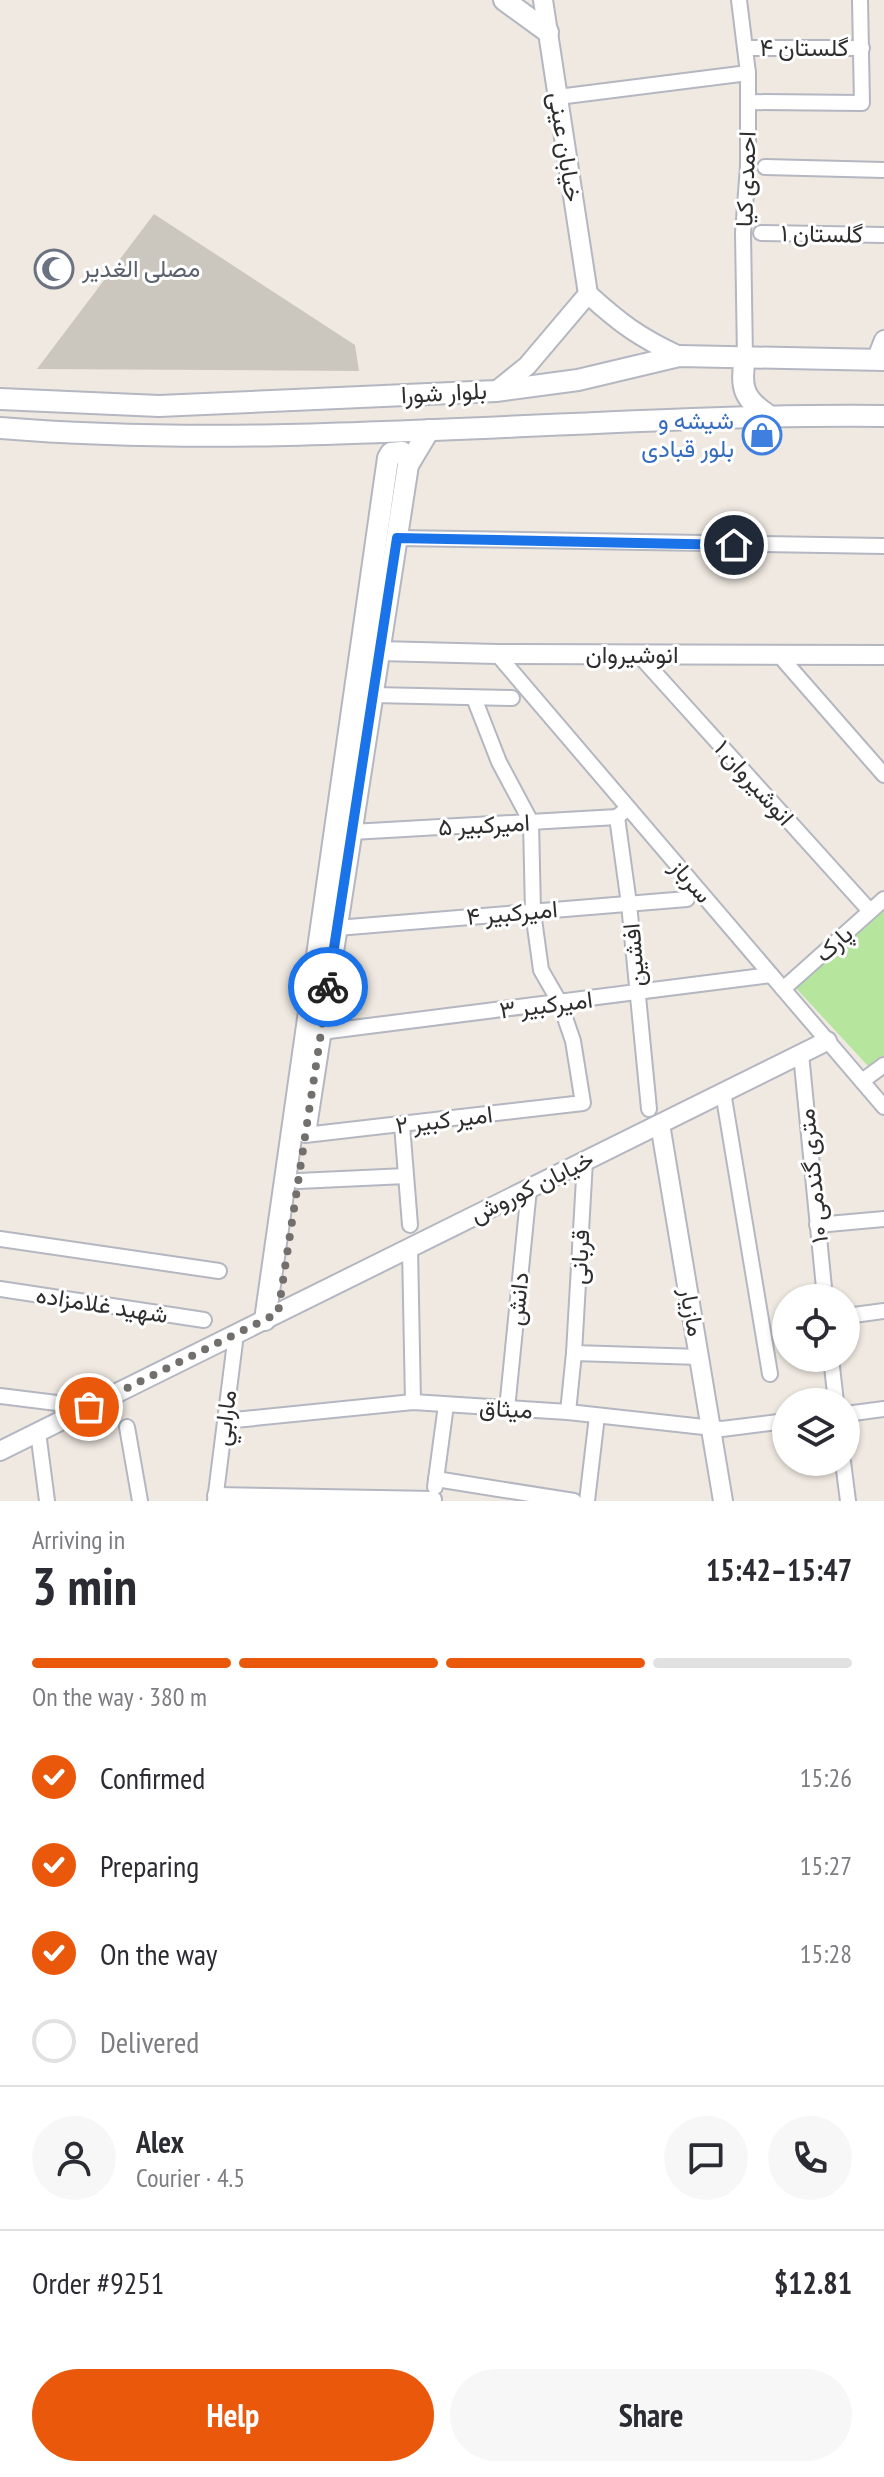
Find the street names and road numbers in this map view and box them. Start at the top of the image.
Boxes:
street label: گلستان ۴ [759,32,849,63]
street label: خیابان عینی [542,90,589,204]
street label: احمدی کیا [728,131,763,227]
street label: گلستان ۱ [781,217,863,250]
street label: بلوار شورا [400,375,488,410]
street label: انوشیروان [586,639,678,670]
street label: انوشیروان ۱ [708,733,801,832]
street label: امیرکبیر ۵ [437,807,531,842]
street label: سرباز [663,851,719,909]
street label: امیرکبیر ۴ [465,893,559,932]
street label: پارک [808,918,860,970]
street label: افشین [615,922,652,988]
street label: امیرکبیر ۳ [498,983,594,1026]
street label: امیر کبیر ۲ [394,1098,494,1141]
street label: ۱۰ متری گندمی [790,1107,835,1245]
street label: خیابان کوروش [465,1143,599,1230]
street label: قربانی [563,1228,596,1285]
street label: دانش [499,1271,536,1327]
street label: شهید غلامزاده [34,1279,170,1330]
street label: مازیار [673,1284,712,1339]
street label: مارابي [206,1388,247,1448]
street label: میثاق [478,1392,534,1425]

